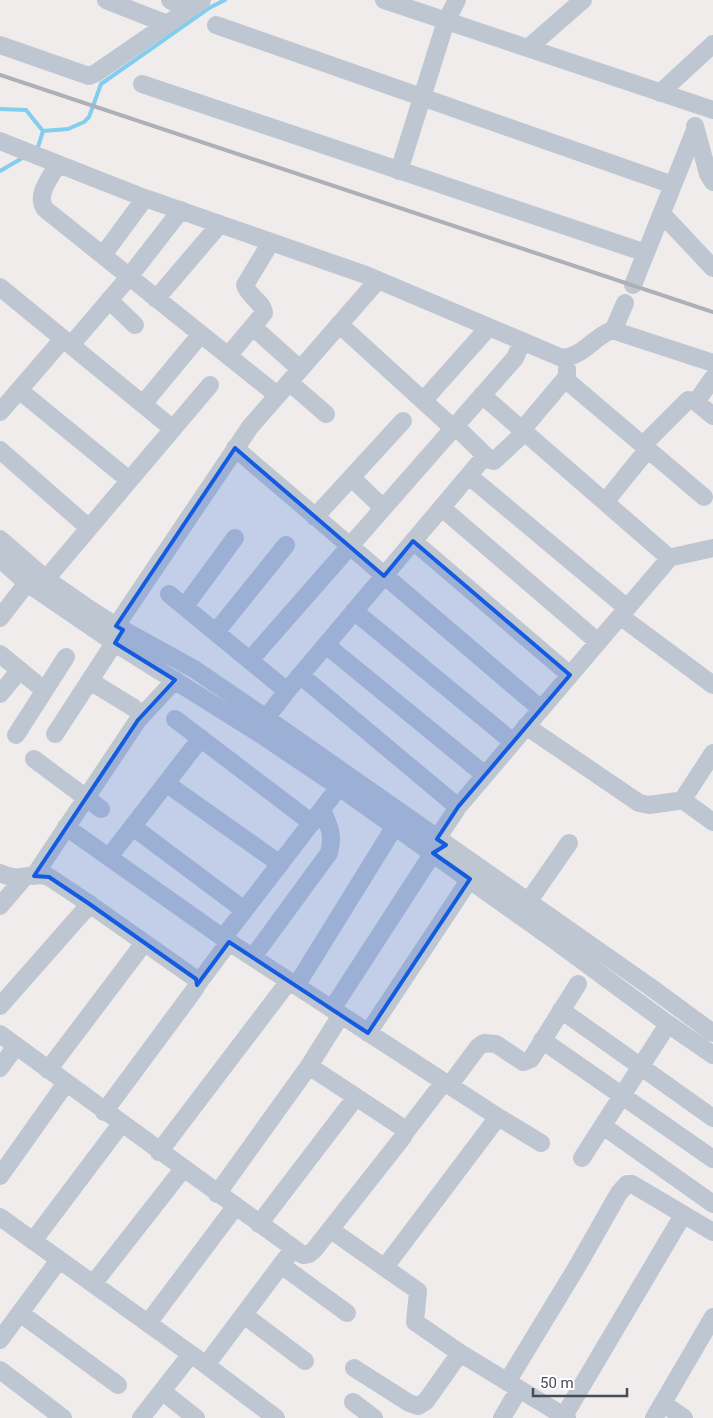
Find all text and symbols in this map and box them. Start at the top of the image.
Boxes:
scale bar [533,1366,627,1398]
text: 50 m [540,1374,574,1392]

